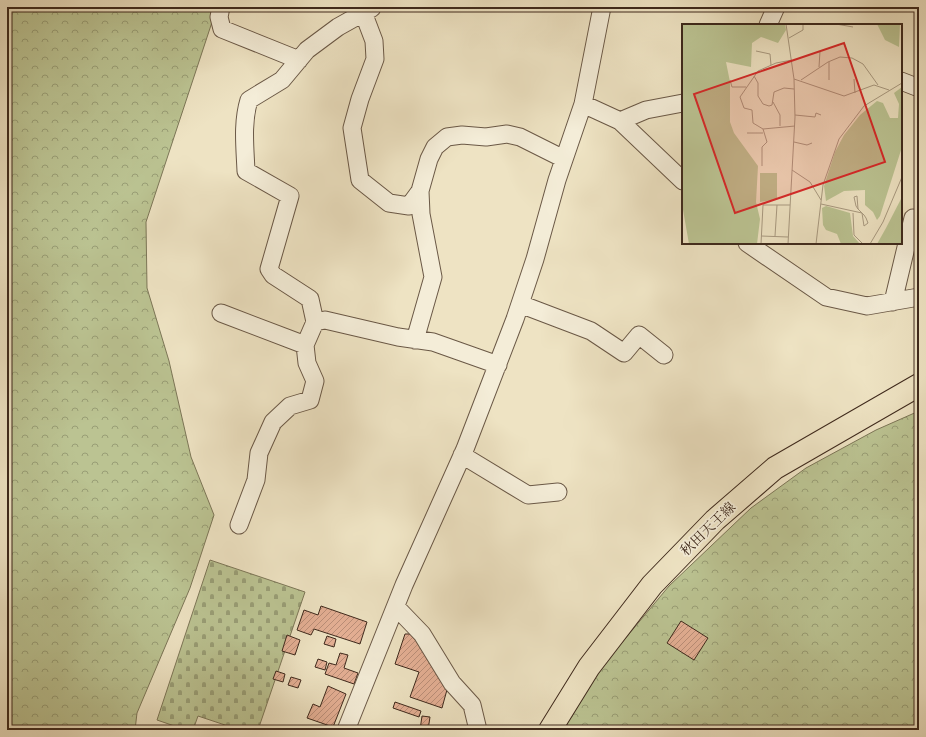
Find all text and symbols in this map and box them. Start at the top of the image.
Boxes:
inset map [682,24,902,244]
street label: 秋田天王線 [676,498,740,560]

